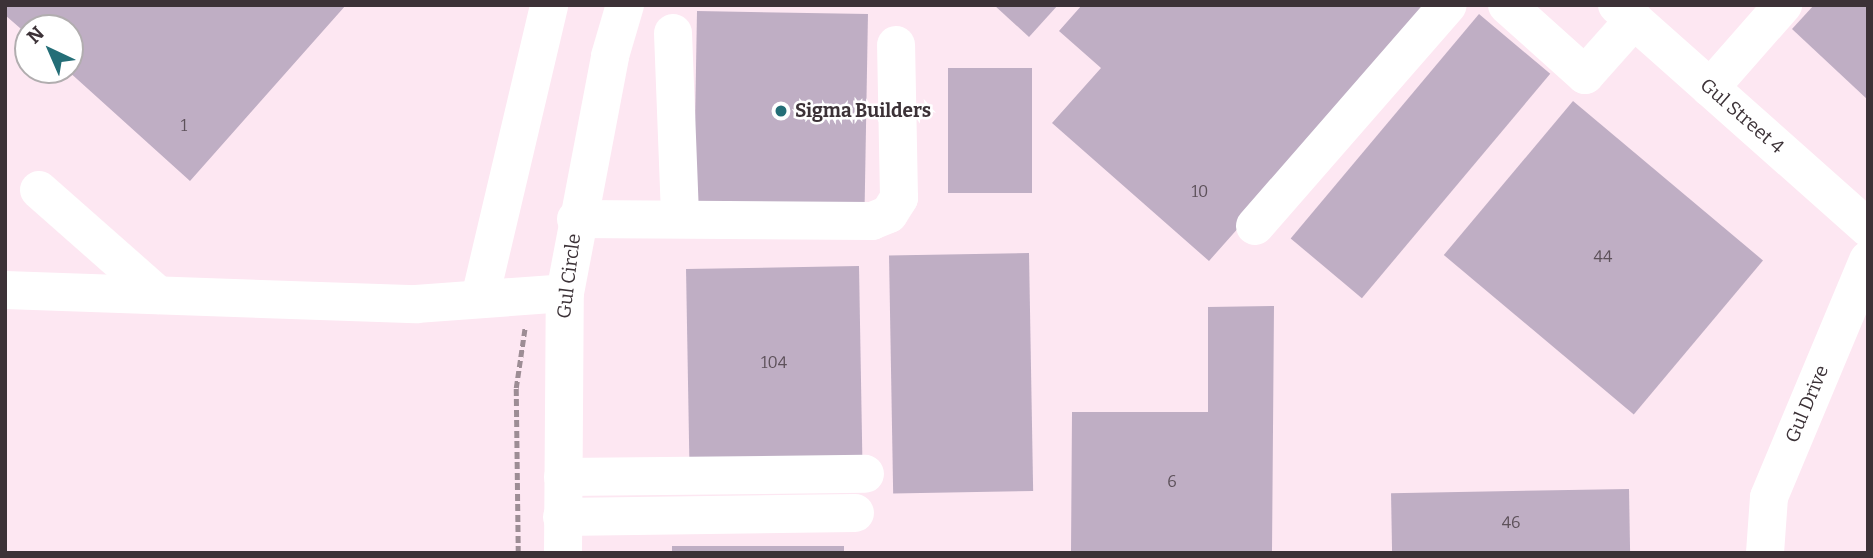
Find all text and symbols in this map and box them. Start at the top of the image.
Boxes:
north arrow [14,14,84,84]
text: N [22,22,49,48]
street label: Gul Street 4 [1696,73,1788,159]
place label: Sigma Builders [795,100,931,122]
marker: Sigma Builders [773,103,789,119]
house number: 1 [181,116,187,136]
house number: 10 [1192,182,1208,202]
street label: Gul Circle [552,232,586,320]
house number: 44 [1594,247,1612,267]
house number: 104 [761,353,787,373]
street label: Gul Drive [1781,362,1833,446]
house number: 6 [1167,472,1177,492]
house number: 46 [1502,513,1520,533]

